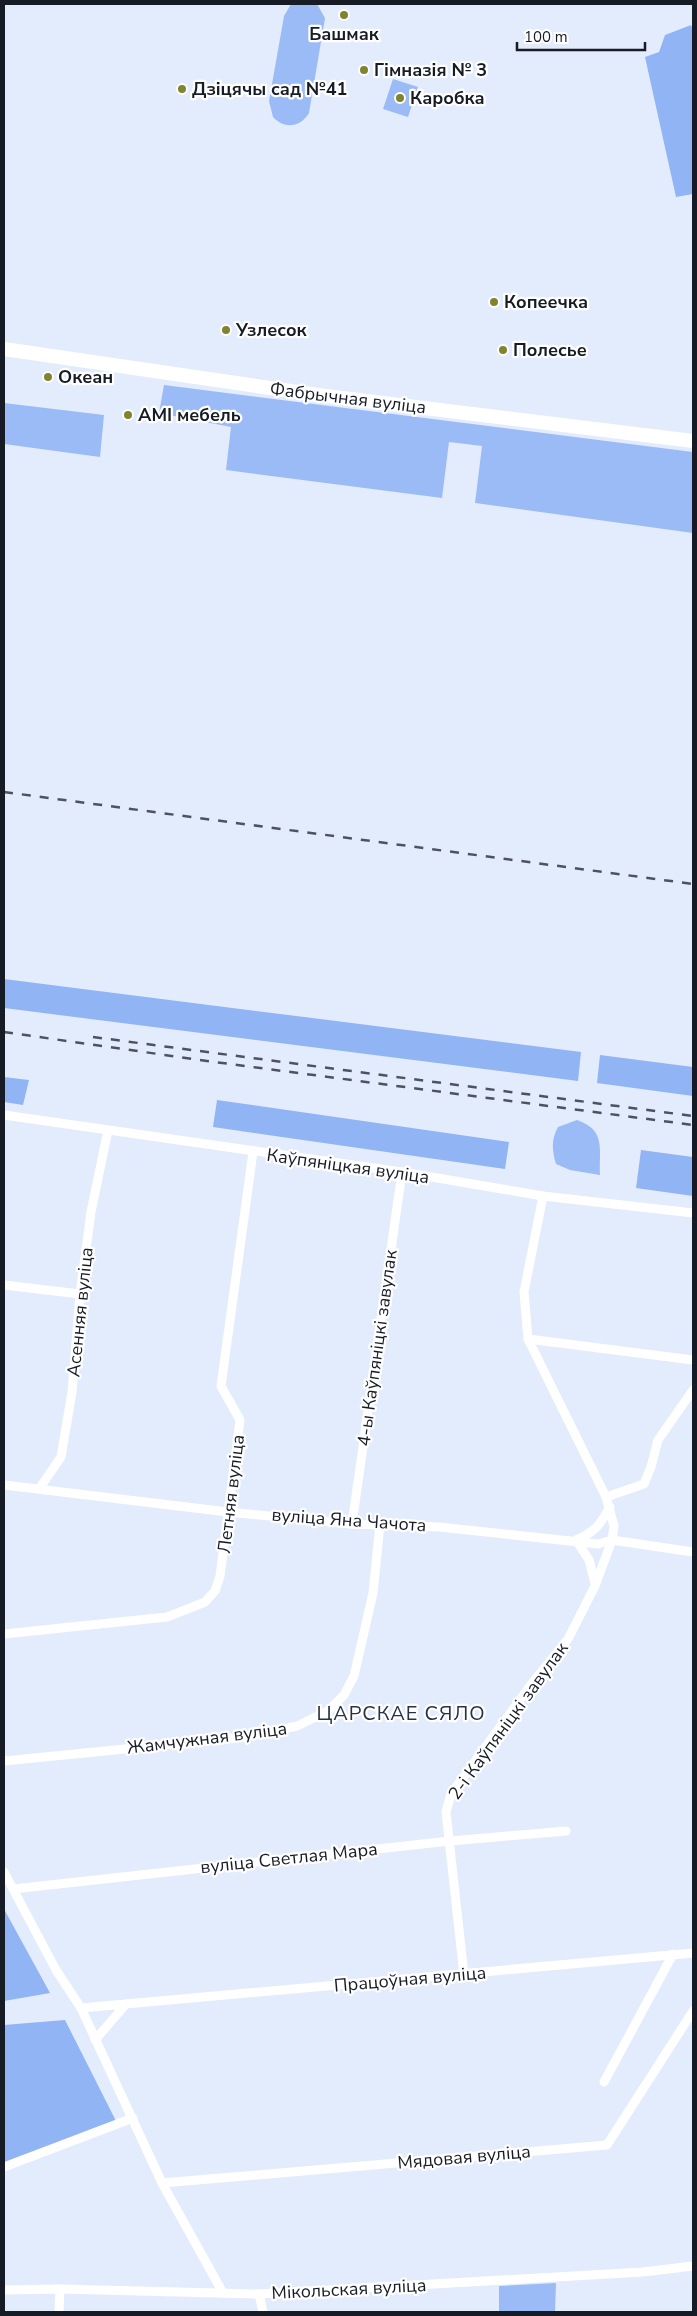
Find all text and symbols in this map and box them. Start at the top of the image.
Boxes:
marker: Башмак [338,9,350,21]
scale bar [517,20,644,52]
place label: Башмак [309,22,380,46]
text: 100 m [524,27,568,47]
place label: Гімназія № 3 [374,58,487,82]
marker: Гімназія № 3 [358,64,370,76]
place label: Дзіцячы сад №41 [192,77,347,101]
marker: Дзіцячы сад №41 [176,83,188,95]
place label: Каробка [410,86,485,110]
marker: Каробка [394,92,406,104]
place label: Копеечка [504,290,588,314]
marker: Копеечка [488,296,500,308]
place label: Узлесок [235,318,308,342]
marker: Узлесок [220,324,232,336]
place label: Полесье [513,338,587,362]
marker: Полесье [497,344,509,356]
place label: Океан [58,365,113,389]
marker: Океан [42,371,54,383]
street label: Фабрычная вуліца [268,377,428,419]
place label: AMI мебель [138,403,241,427]
marker: AMI мебель [122,409,134,421]
street label: Каўпяніцкая вуліца [265,1143,431,1189]
street label: Асенняя вуліца [61,1246,99,1378]
street label: 4-ы Каўпяніцкі завулак [351,1248,403,1448]
street label: Летняя вуліца [212,1433,250,1555]
street label: вуліца Яна Чачота [271,1503,427,1537]
street label: 2-і Каўпяніцкі завулак [443,1637,574,1805]
district label: ЦАРСКАЕ СЯЛО [316,1700,486,1727]
street label: Жамчужная вуліца [126,1716,288,1760]
street label: вуліца Светлая Мара [199,1837,379,1879]
street label: Працоўная вуліца [333,1960,487,1998]
street label: Мядовая вуліца [396,2139,532,2175]
street label: Мікольская вуліца [271,2273,427,2305]

